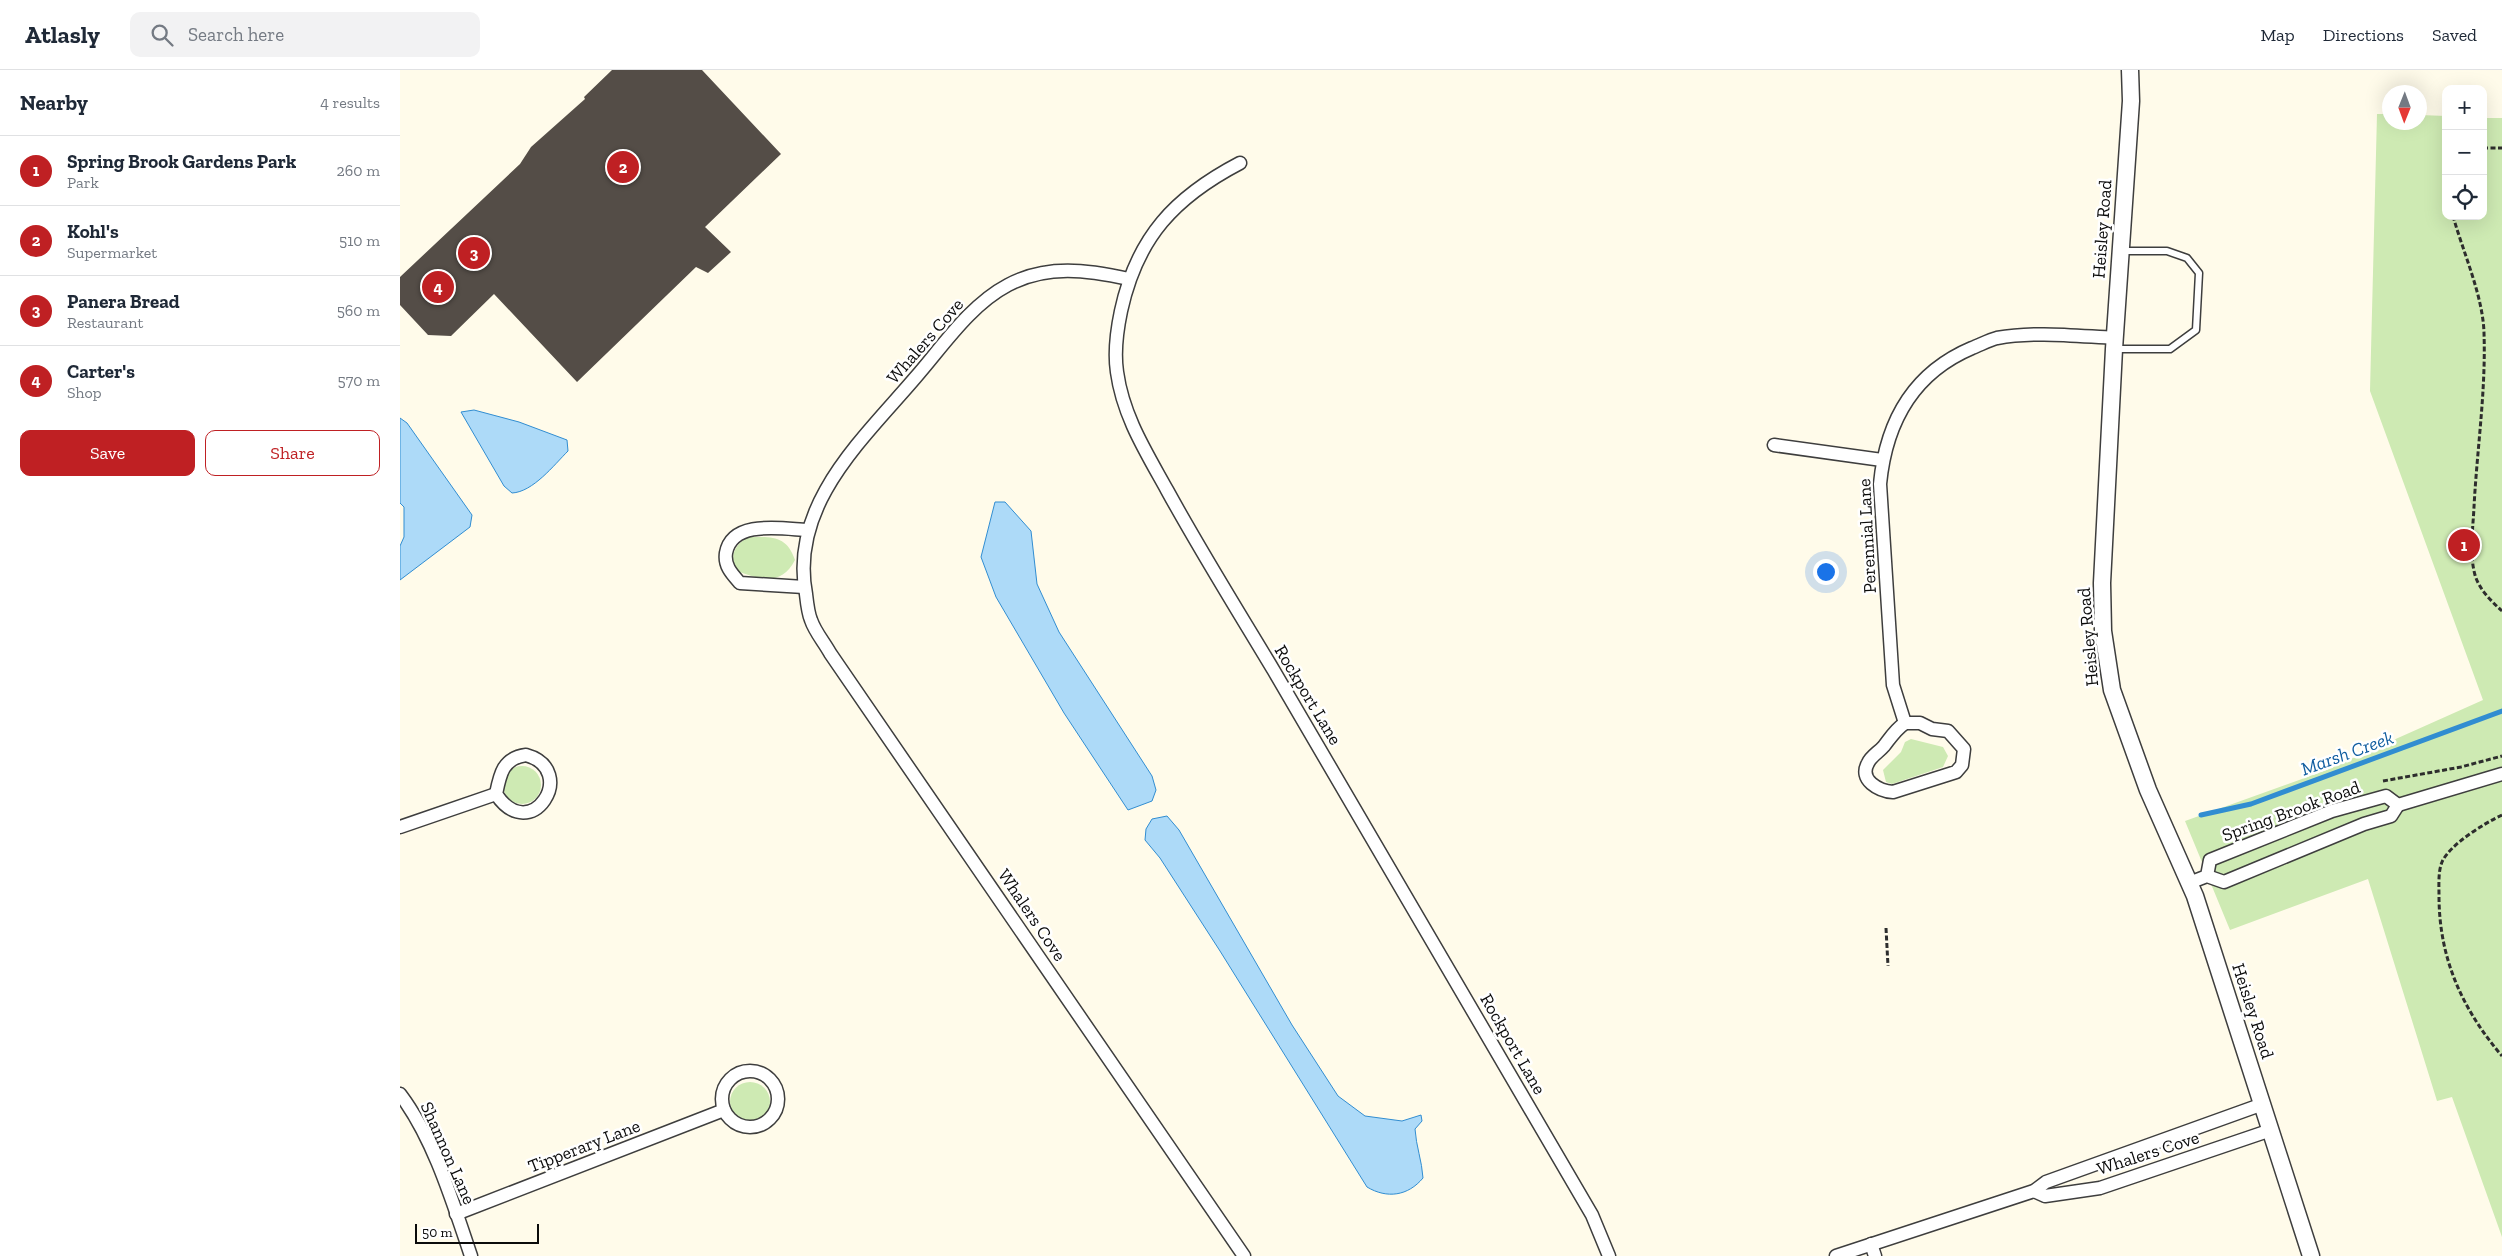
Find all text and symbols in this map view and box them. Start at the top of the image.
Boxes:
search box [130,12,480,57]
text: Atlasly [25,20,100,49]
icon: search [148,21,176,49]
text: Search here [188,23,284,46]
text: Map [2260,24,2295,46]
text: Directions [2323,24,2404,46]
text: Saved [2432,24,2477,46]
north arrow [2382,85,2427,130]
map controls [2442,85,2487,220]
button: + [2442,85,2487,130]
text: Nearby [20,90,88,115]
text: 4 results [320,93,380,112]
button: − [2442,130,2487,175]
pin: 2 [607,148,639,186]
text: Spring Brook Gardens Park [67,150,296,173]
text: 1 [33,161,39,180]
text: 260 m [337,161,380,180]
text: Park [67,173,99,192]
button: locate [2442,175,2487,220]
street label: Heisley Road [2088,179,2116,279]
text: Kohl's [67,220,119,243]
text: 2 [32,231,40,250]
text: 510 m [339,231,380,250]
pin: 3 [458,234,490,272]
text: Supermarket [67,243,157,262]
pin: 4 [422,268,454,306]
text: Panera Bread [67,290,180,313]
street label: Whalers Cove [882,294,968,388]
text: 3 [32,301,40,320]
text: 560 m [337,301,380,320]
text: Restaurant [67,313,143,332]
text: Carter's [67,360,135,383]
text: 4 [31,371,41,390]
text: 570 m [338,371,380,390]
text: Shop [67,383,102,402]
button: Save [20,430,195,476]
button: Share [205,430,380,476]
street label: Perennial Lane [1853,478,1881,594]
pin: 1 [2448,526,2480,564]
your location [1813,559,1839,585]
street label: Heisley Road [2073,587,2103,687]
street label: Rockport Lane [1270,641,1346,749]
water label: Marsh Creek [2297,726,2397,780]
street label: Spring Brook Road [2219,776,2363,846]
street label: Whalers Cove [993,865,1071,965]
street label: Heisley Road [2227,961,2279,1062]
street label: Rockport Lane [1475,990,1551,1098]
street label: Shannon Lane [416,1098,480,1208]
street label: Tipperary Lane [525,1115,643,1177]
street label: Whalers Cove [2094,1126,2202,1180]
scale bar [415,1221,539,1244]
text: 50 m [422,1224,453,1241]

